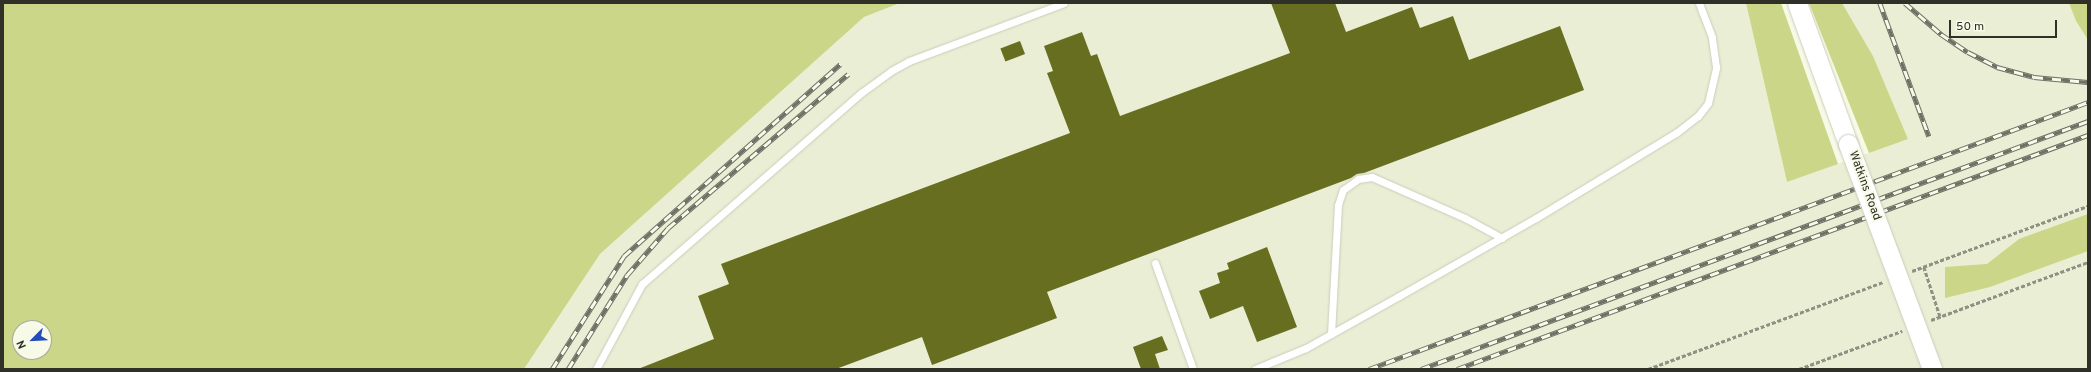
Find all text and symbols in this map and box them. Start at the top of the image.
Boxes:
scale bar [1951,12,2059,38]
text: 50 m [1956,19,1984,35]
street label: Watkins Road [1845,149,1883,223]
north arrow [12,320,52,360]
text: N [14,338,30,351]

